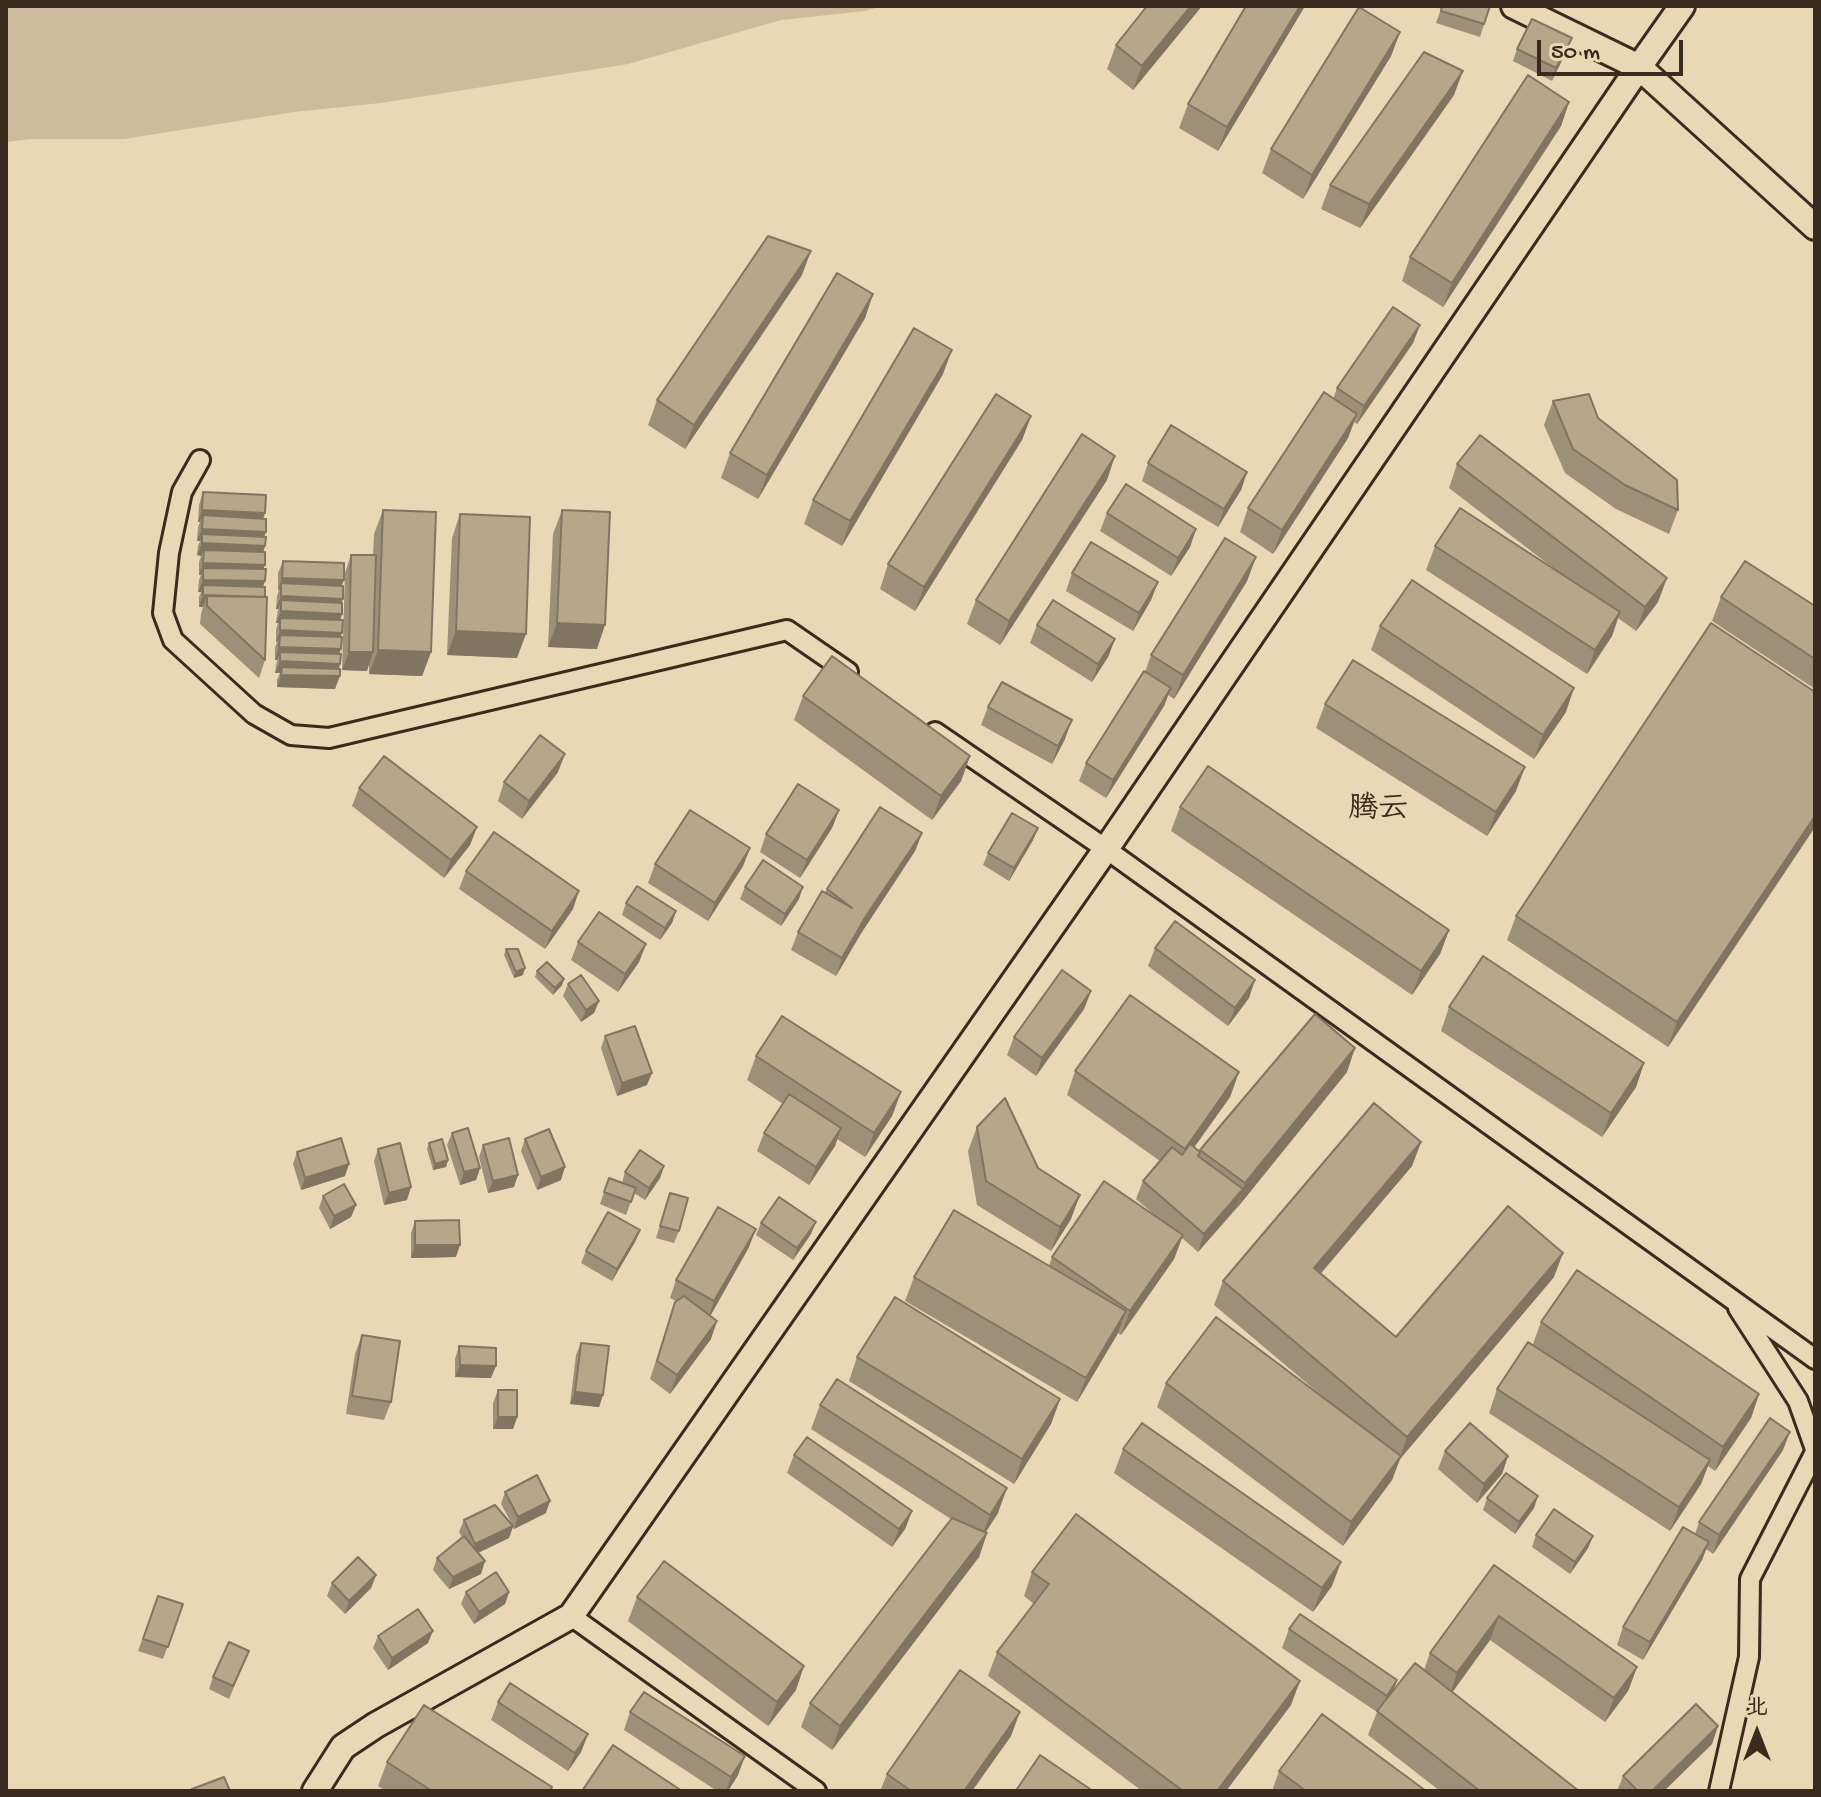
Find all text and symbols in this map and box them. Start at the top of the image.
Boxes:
scale bar [1541,24,1687,74]
text: 50 m [1551,39,1600,68]
district label: 腾云 [1348,793,1408,829]
north arrow [1717,1693,1797,1773]
text: 北 [1746,1696,1768,1722]

